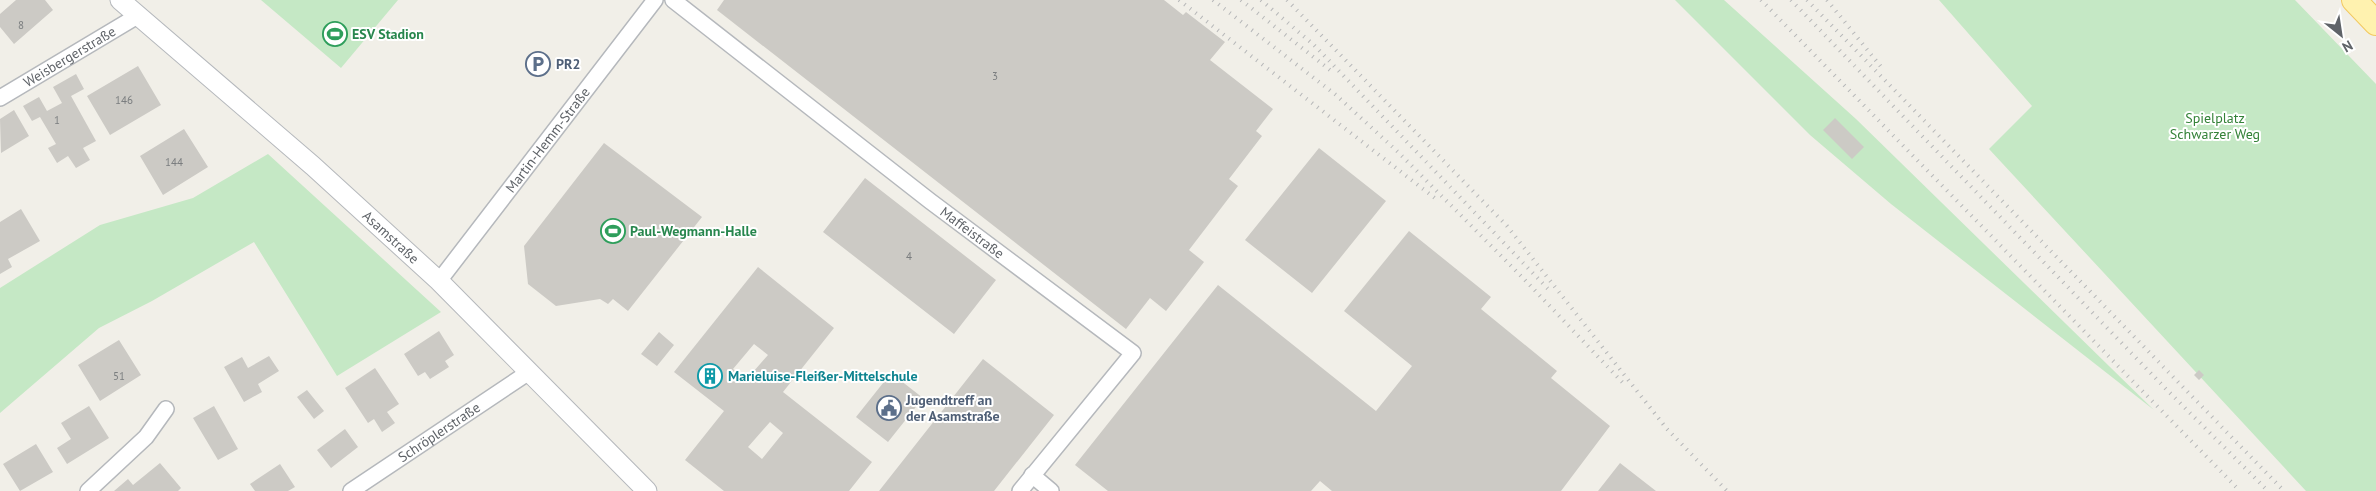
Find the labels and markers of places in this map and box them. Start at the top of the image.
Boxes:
sports icon: ESV Stadion [322,21,348,47]
place label: ESV Stadion [352,25,424,43]
parking icon: PR2 [525,51,551,77]
place label: PR2 [556,55,580,73]
sports icon: Paul-Wegmann-Halle [600,218,626,244]
place label: Paul-Wegmann-Halle [630,222,757,240]
building icon: Marieluise-Fleißer-Mittelschule [697,363,723,389]
place label: Marieluise-Fleißer-Mittelschule [728,367,918,385]
place label: Jugendtreff an der Asamstraße [905,391,1000,425]
public building icon: Jugendtreff an der Asamstraße [876,395,902,421]

